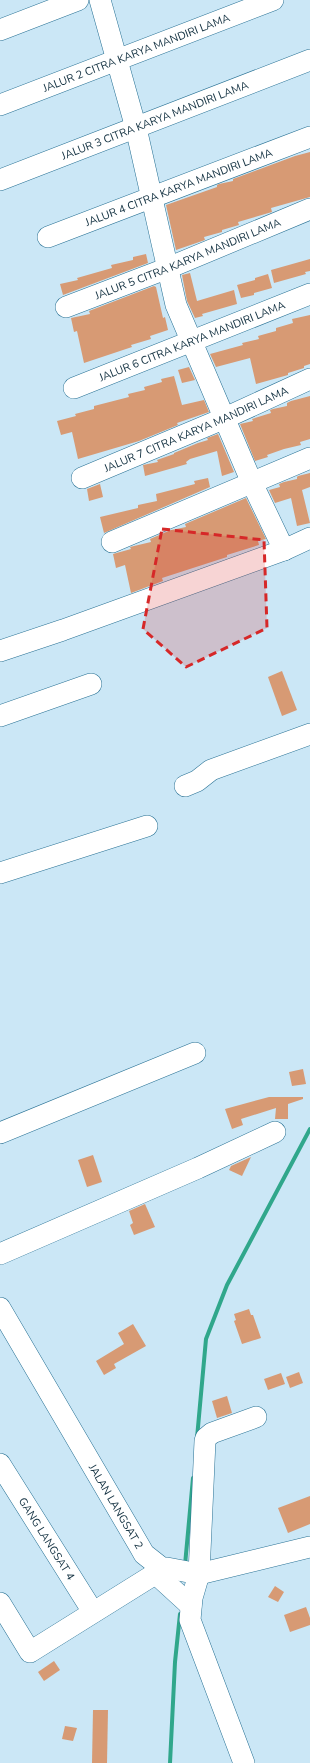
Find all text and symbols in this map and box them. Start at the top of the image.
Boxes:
street label: JALUR 2 CITRA KARYA MANDIRI LAMA [40,10,232,96]
street label: JALUR 3 CITRA KARYA MANDIRI LAMA [58,77,250,163]
street label: JALUR 4 CITRA KARYA MANDIRI LAMA [82,145,275,230]
street label: JALUR 5 CITRA KARYA MANDIRI LAMA [92,214,283,303]
street label: JALUR 6 CITRA KARYA MANDIRI LAMA [96,297,287,385]
street label: JALUR 7 CITRA KARYA MANDIRI LAMA [101,383,290,476]
street label: JALAN LANGSAT 2 [85,1460,147,1552]
street label: GANG LANGSAT 4 [15,1494,79,1583]

